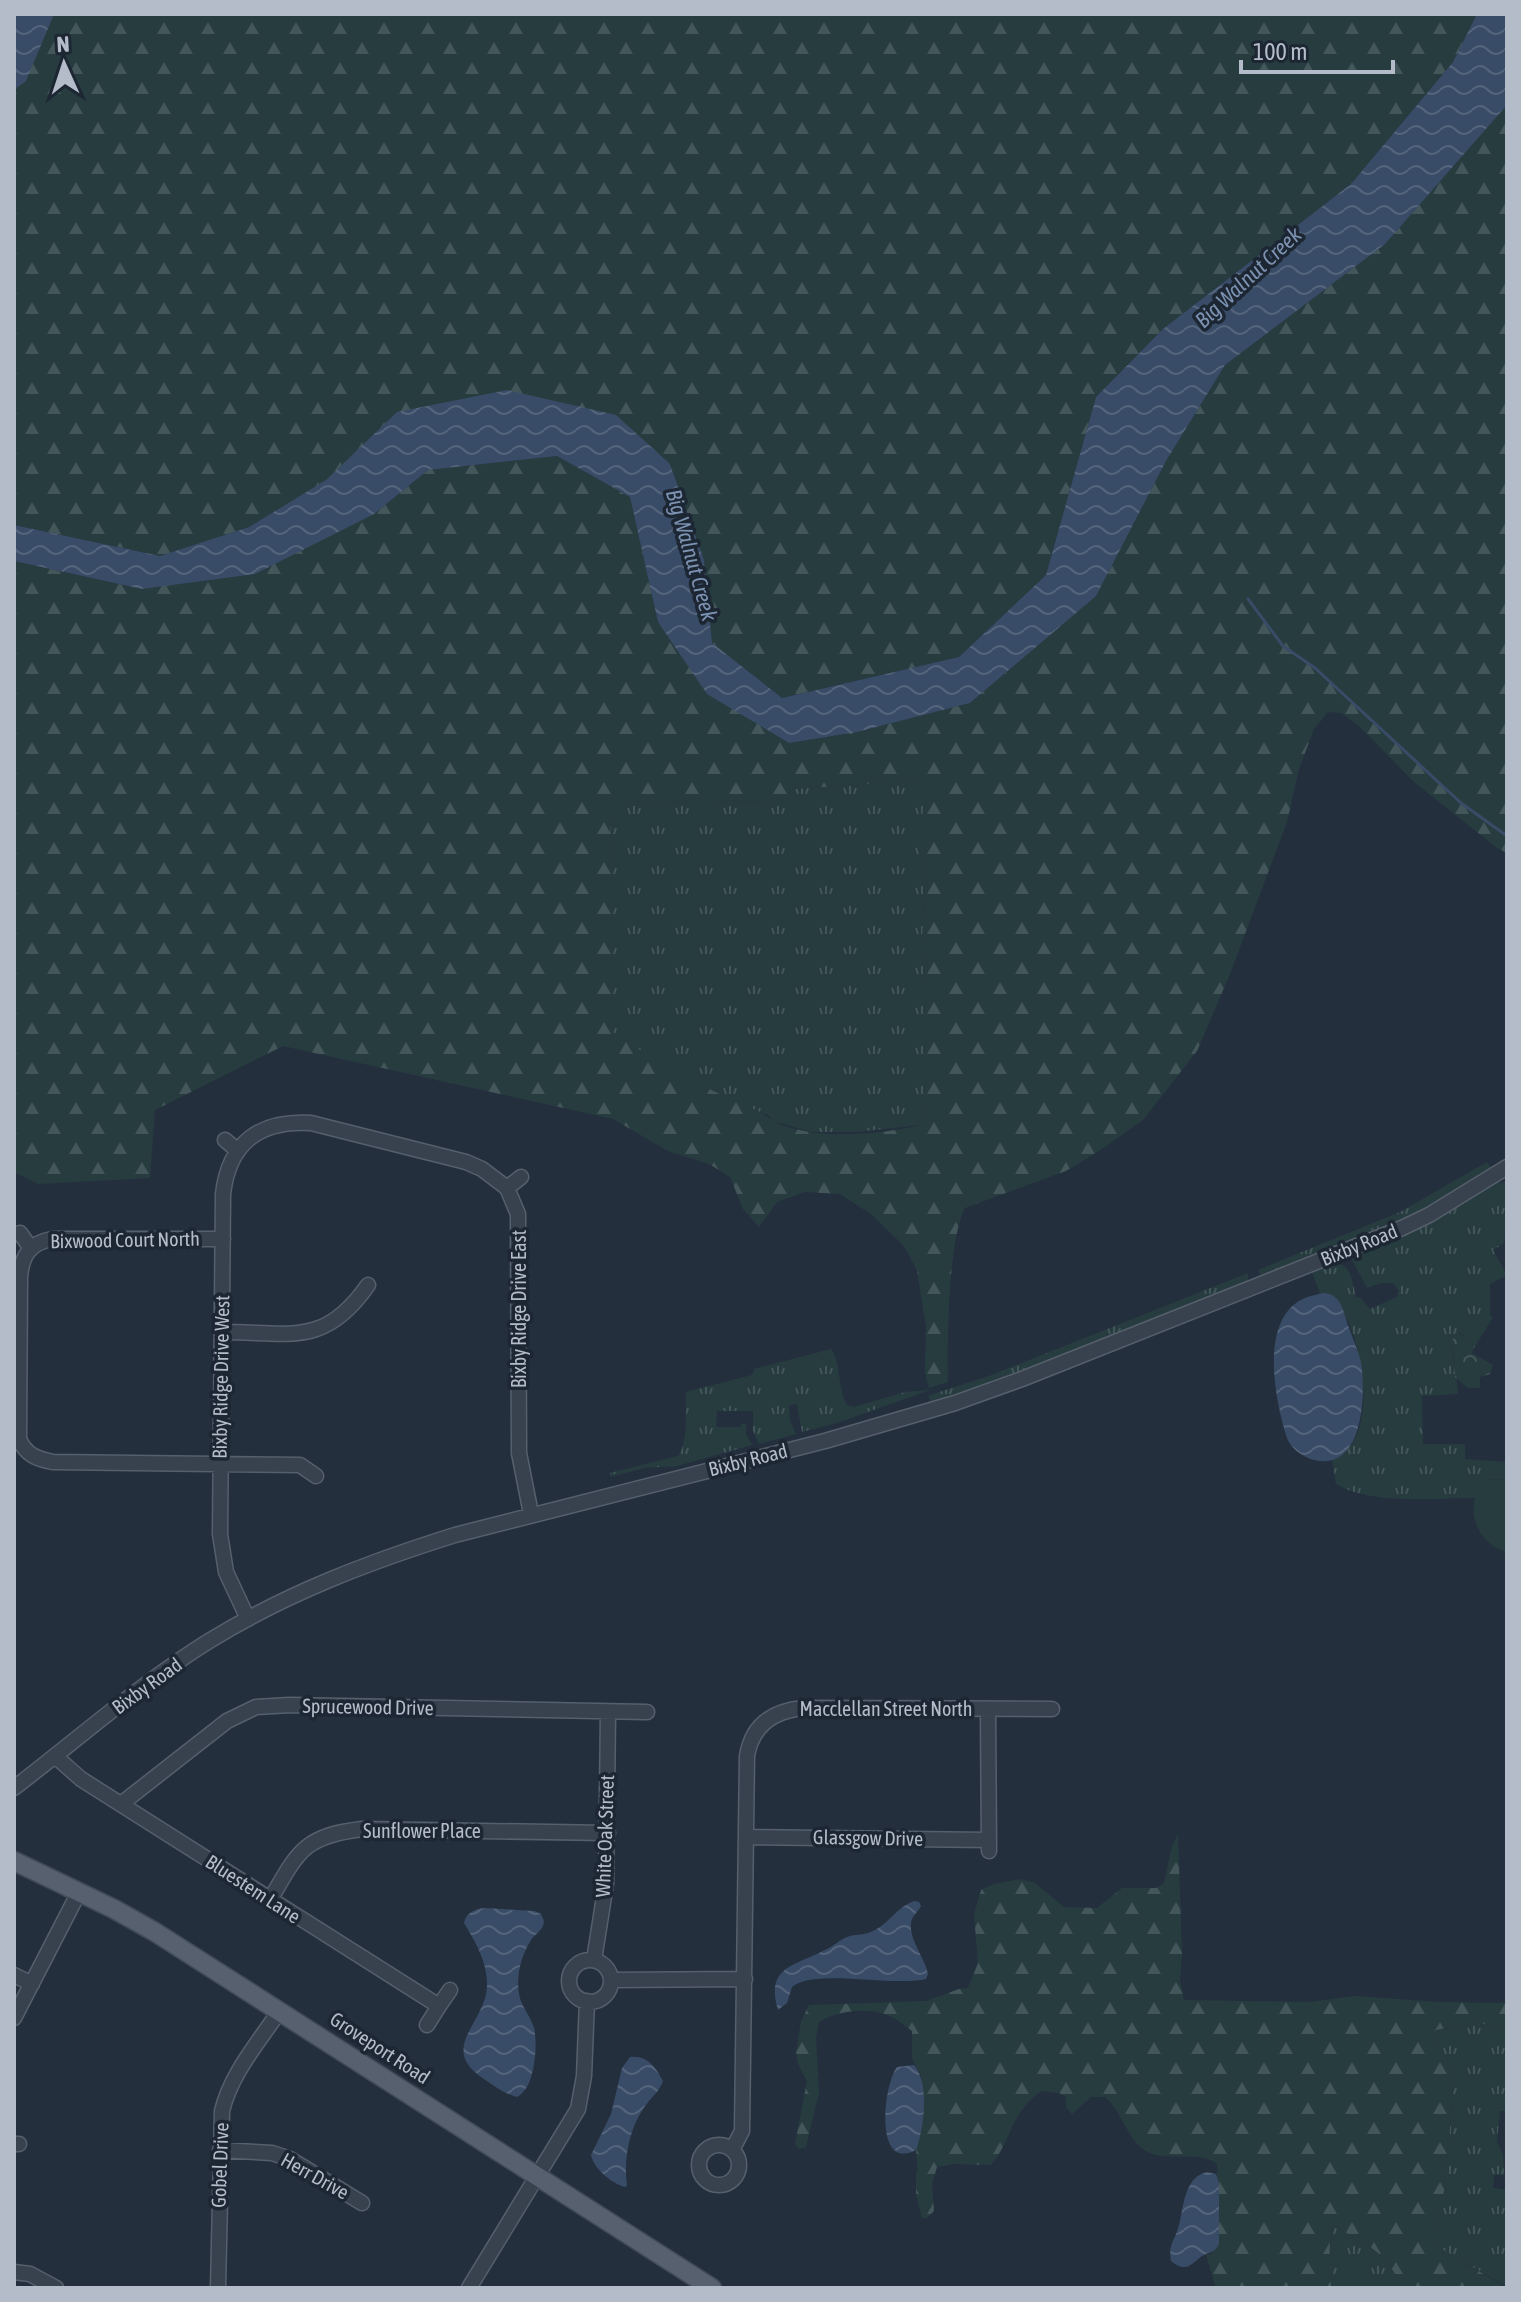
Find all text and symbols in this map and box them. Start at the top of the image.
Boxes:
north arrow [24,24,104,104]
scale bar [1241,24,1393,74]
text: N [56,31,70,57]
text: 100 m [1253,38,1307,65]
water label: Big Walnut Creek [1189,221,1307,333]
water label: Big Walnut Creek [661,486,723,624]
street label: Bixby Road [1317,1219,1400,1270]
street label: Bixwood Court North [50,1227,200,1252]
street label: Bixby Ridge Drive East [507,1229,530,1388]
street label: Bixby Ridge Drive West [208,1295,233,1459]
street label: Bixby Road [706,1439,790,1480]
street label: Bixby Road [107,1653,186,1719]
street label: Sprucewood Drive [302,1694,434,1719]
street label: Macclellan Street North [800,1697,973,1720]
street label: White Oak Street [591,1774,618,1898]
street label: Sunflower Place [363,1819,481,1842]
street label: Glassgow Drive [813,1825,923,1850]
street label: Bluestem Lane [202,1849,305,1928]
street label: Groveport Road [326,2007,434,2088]
street label: Gobel Drive [207,2122,232,2208]
street label: Herr Drive [277,2148,353,2204]

